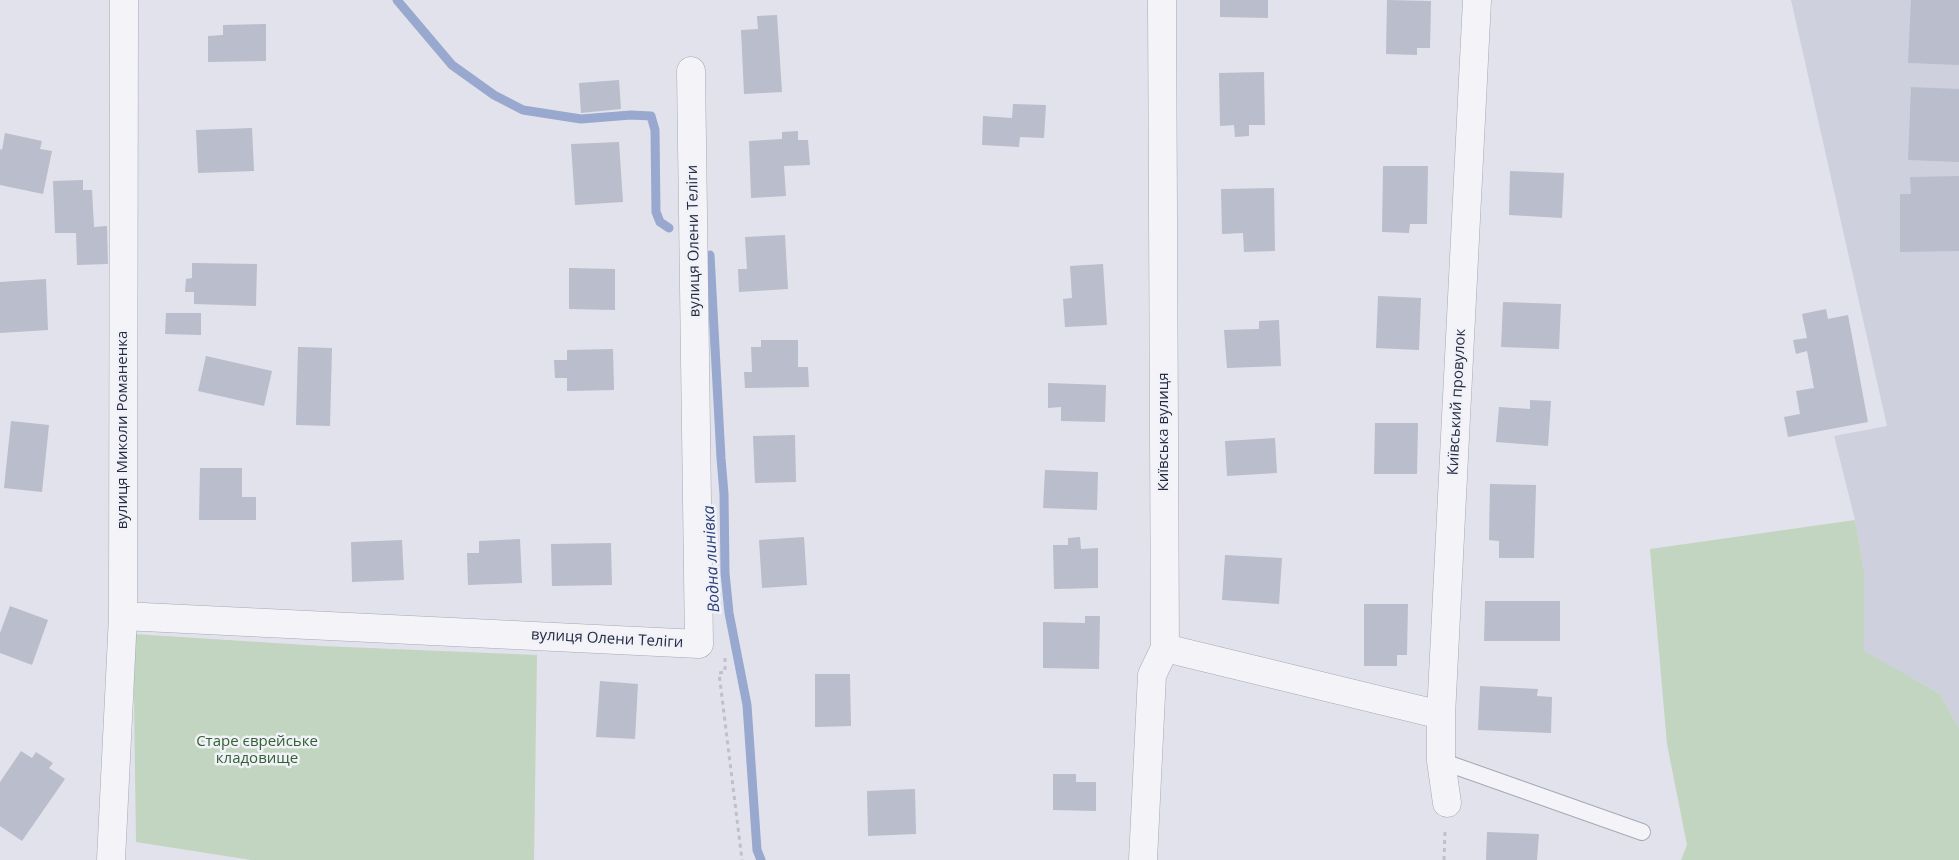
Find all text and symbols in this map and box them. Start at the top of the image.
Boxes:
street label: вулиця Олени Теліги [684,165,704,317]
street label: Київський провулок [1444,328,1470,476]
street label: вулиця Миколи Романенка [114,331,132,529]
street label: Київська вулиця [1155,372,1173,492]
water label: Водна линівка [700,505,724,613]
street label: вулиця Олени Теліги [530,626,684,652]
park label: Старе єврейське кладовище [196,733,318,768]

